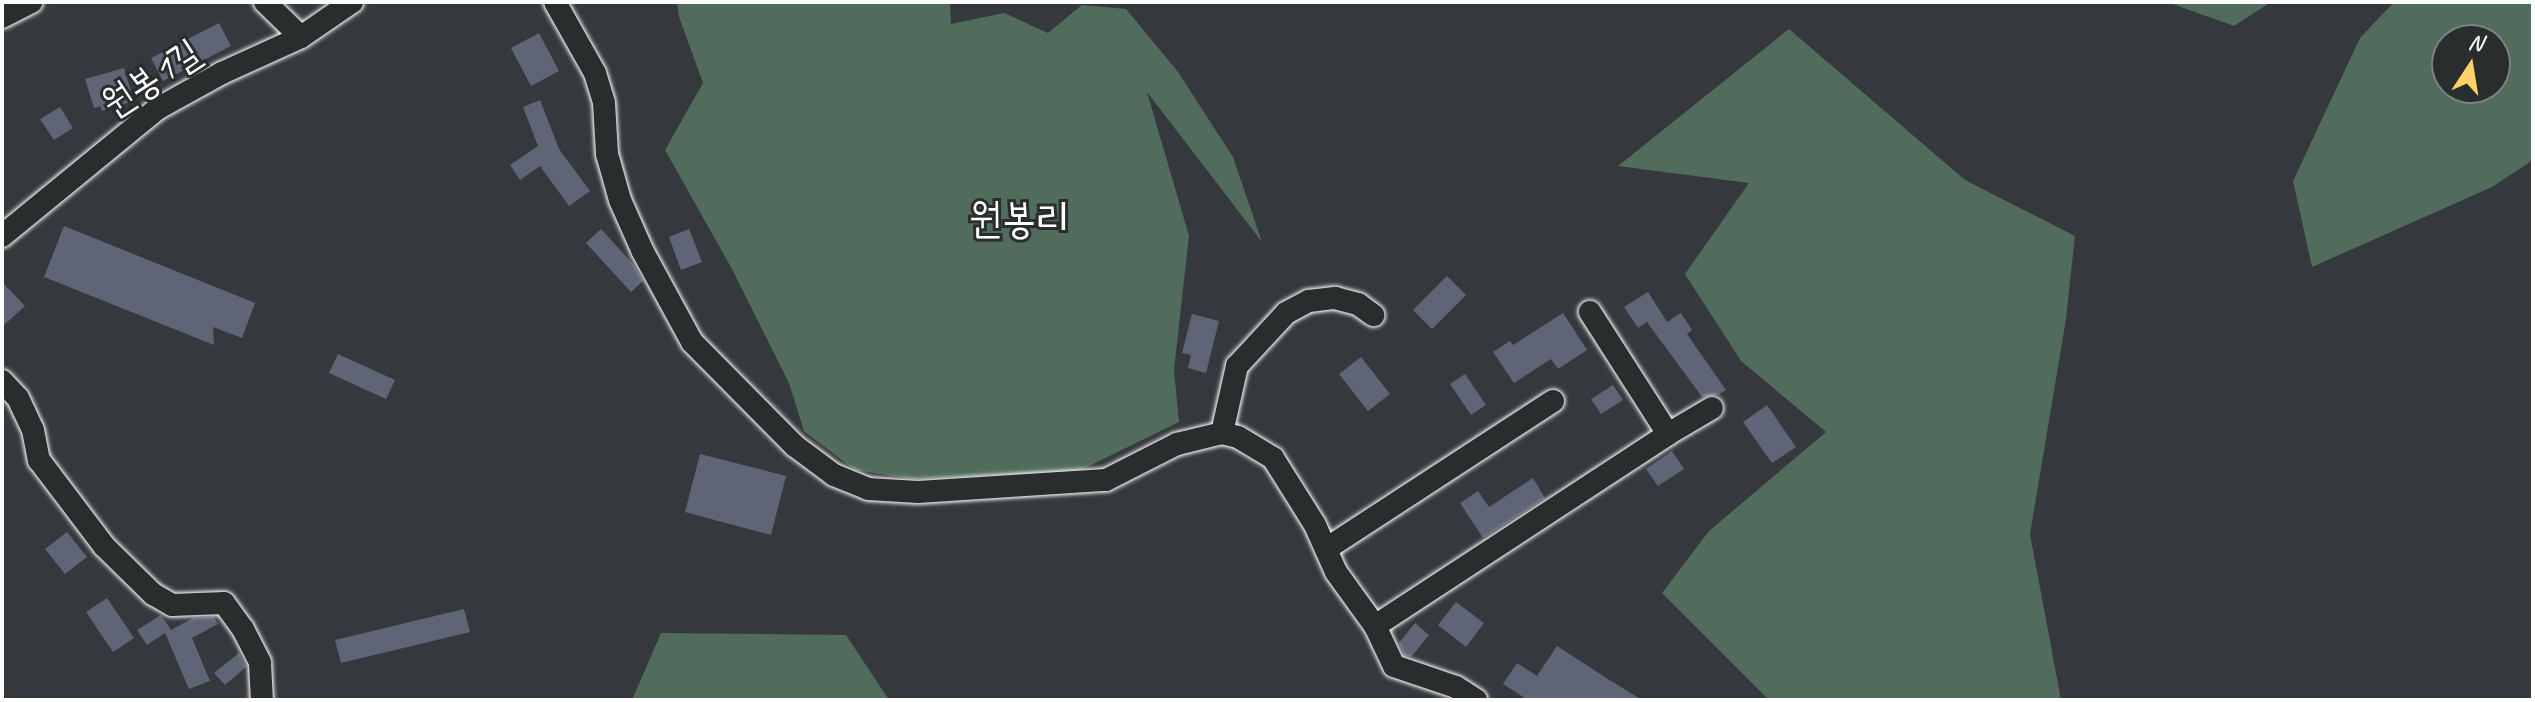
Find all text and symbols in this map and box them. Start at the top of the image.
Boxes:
north arrow [2431,24,2511,104]
text: N [2466,27,2485,58]
street label: 원봉1길 [93,29,209,127]
district label: 원봉리 [968,194,1070,244]

